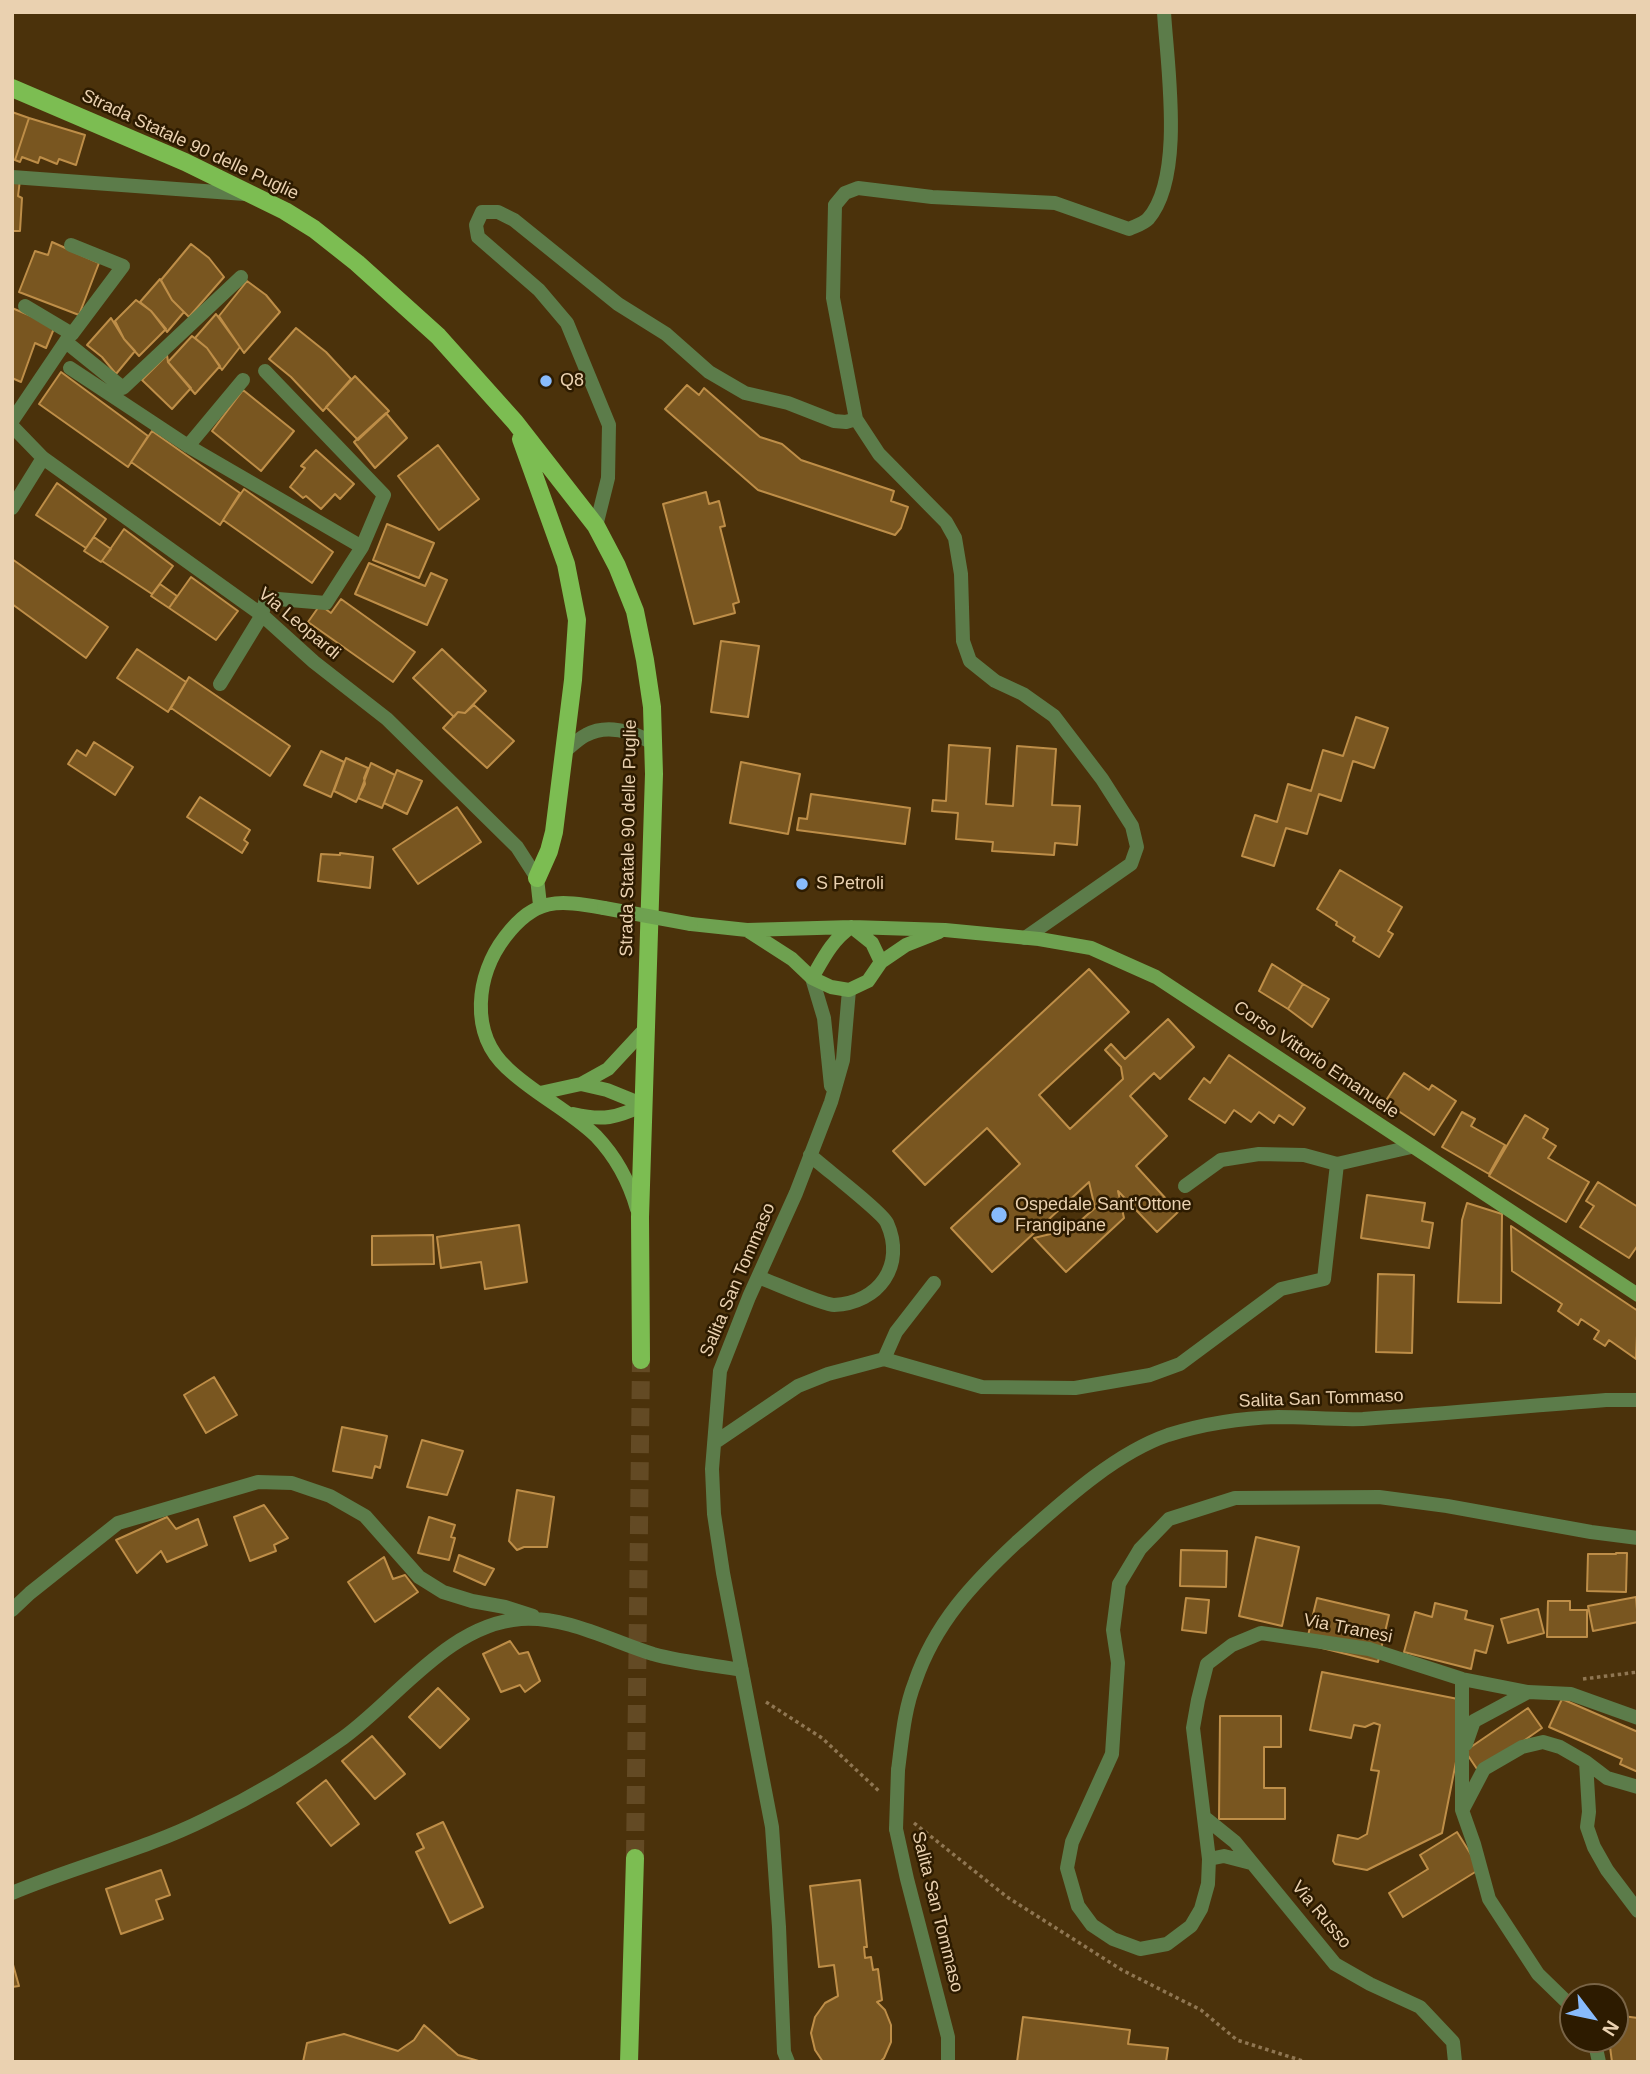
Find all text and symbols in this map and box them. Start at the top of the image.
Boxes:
street label: Strada Statale 90 delle Puglie [78,85,302,205]
place label: Q8 [560,370,584,392]
marker: Q8 [538,373,554,389]
street label: Via Leopardi [253,583,345,665]
street label: Strada Statale 90 delle Puglie [616,719,642,957]
place label: S Petroli [816,873,884,895]
marker: S Petroli [794,876,810,892]
street label: Corso Vittorio Emanuele [1229,997,1403,1123]
place label: Ospedale Sant'Ottone Frangipane [1015,1194,1192,1236]
street label: Salita San Tommaso [696,1200,780,1360]
marker: Ospedale Sant'Ottone Frangipane [989,1205,1009,1225]
street label: Salita San Tommaso [1238,1385,1404,1413]
street label: Via Tranesi [1302,1610,1394,1648]
street label: Salita San Tommaso [907,1829,967,1995]
street label: Via Russo [1286,1877,1356,1953]
north arrow [1559,1983,1629,2053]
text: N [1598,2017,1623,2040]

